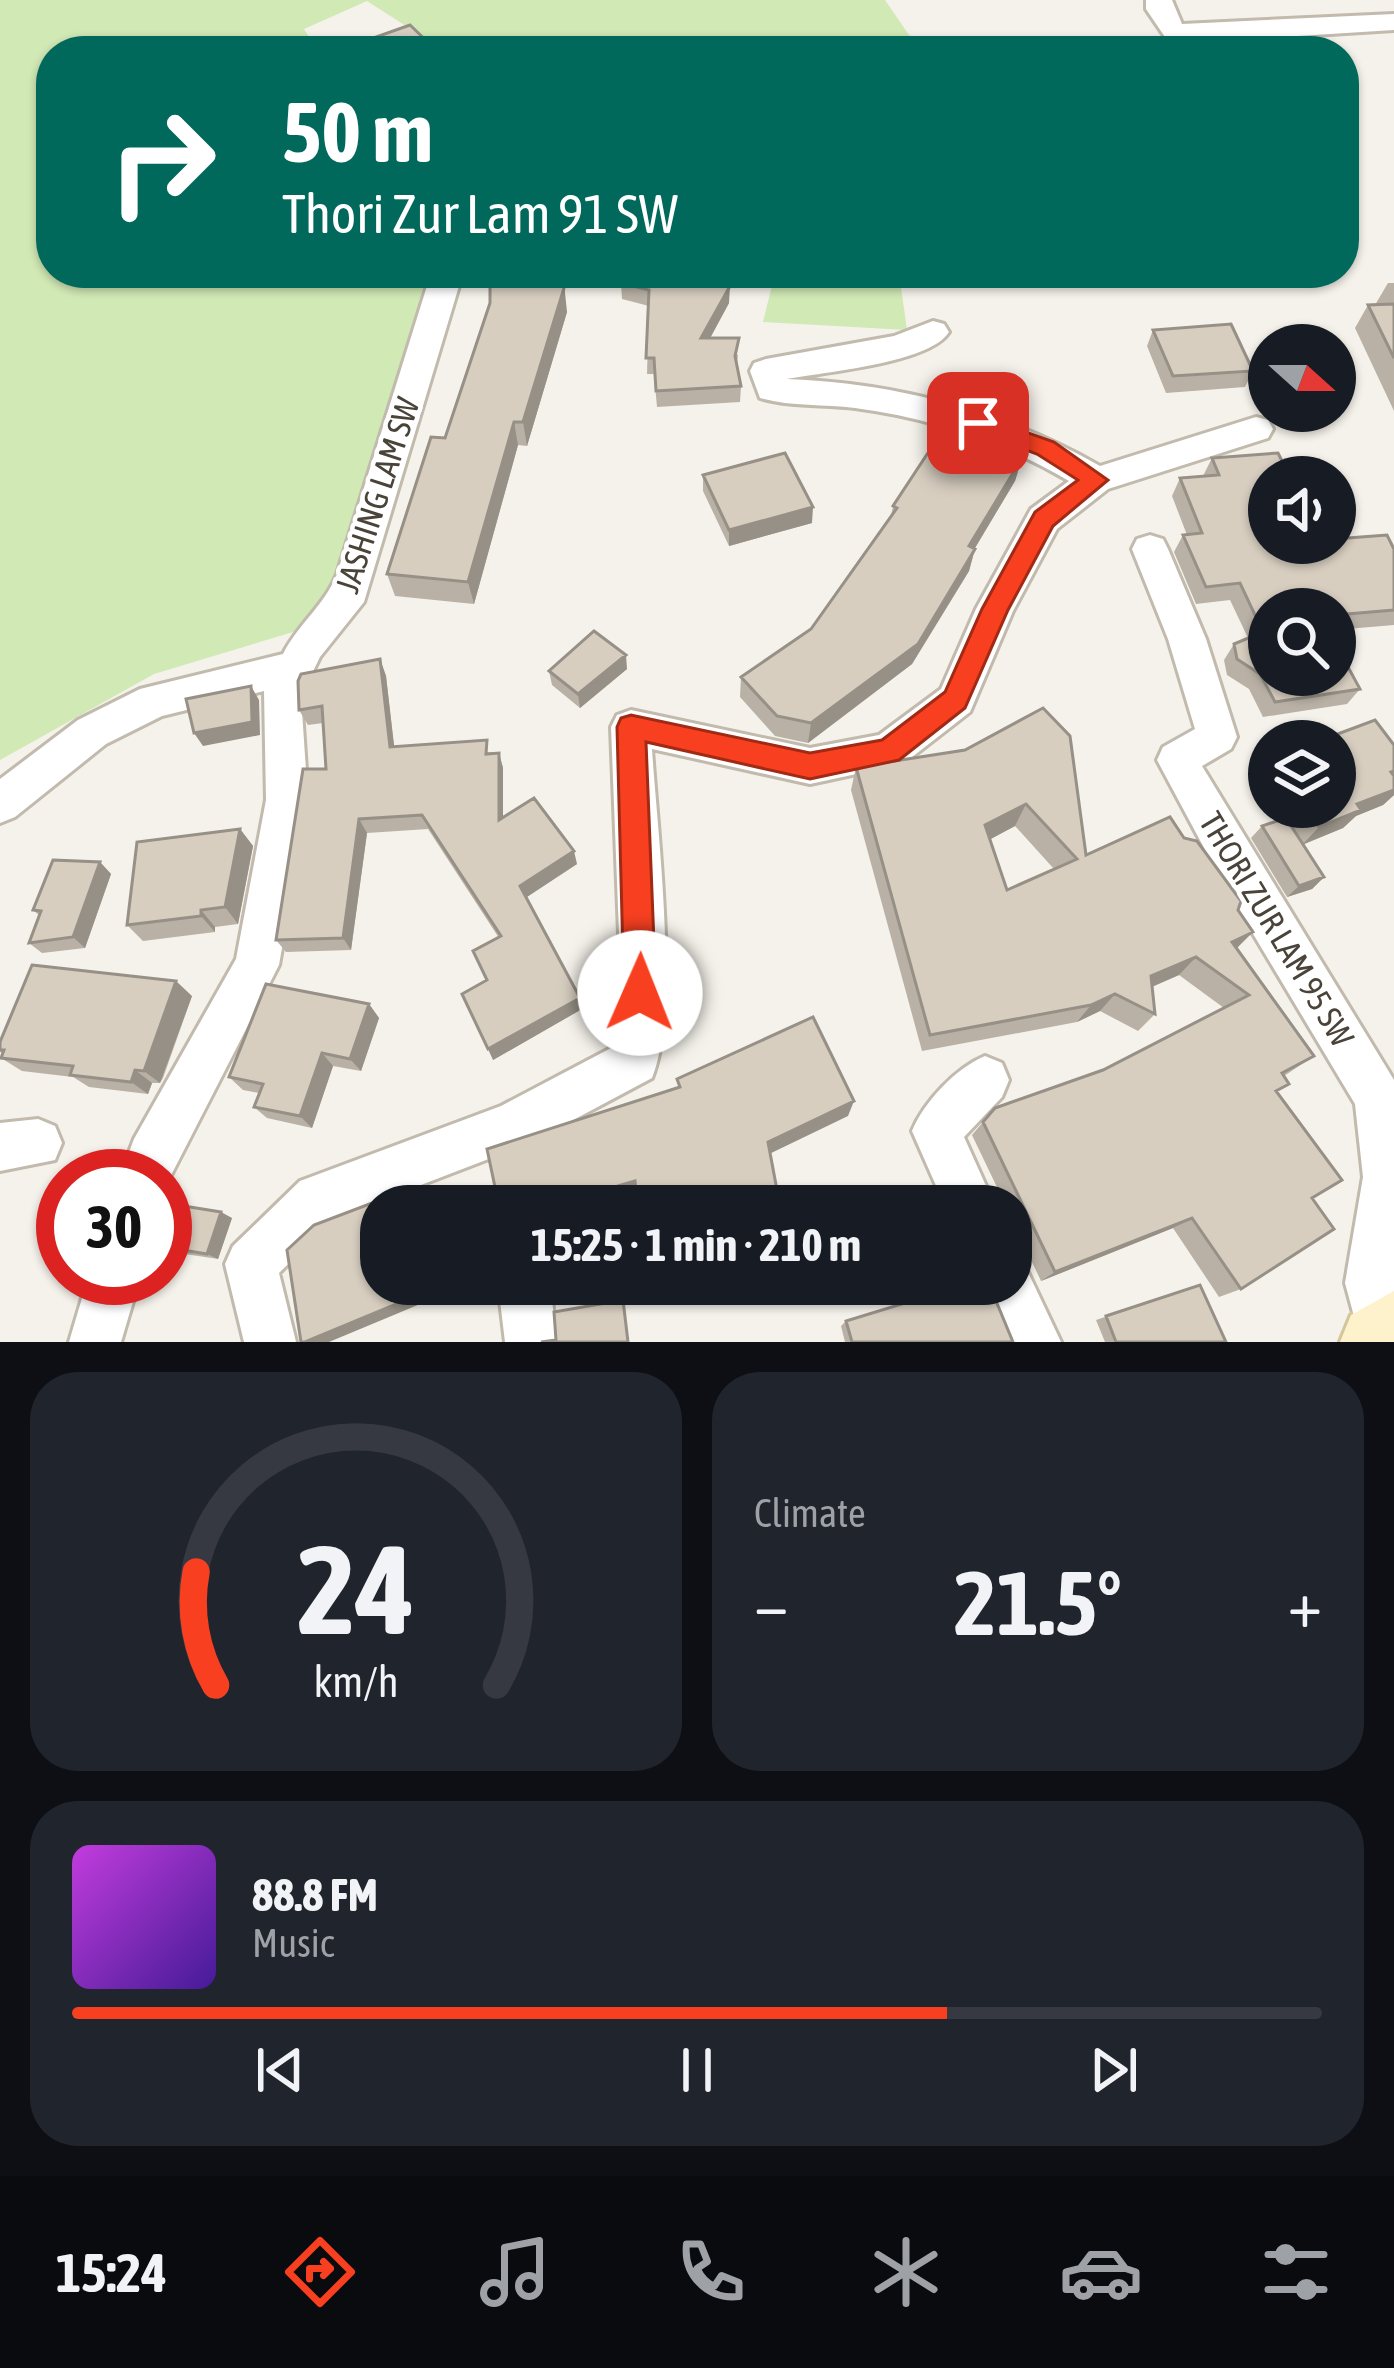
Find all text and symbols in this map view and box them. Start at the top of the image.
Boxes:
icon: right [84,84,240,240]
text: 50 m [282,84,433,180]
text: Thori Zur Lam 91 SW [282,183,678,244]
north arrow [1248,324,1356,432]
map controls [1248,324,1356,828]
pin [927,372,1029,474]
icon: arrive [945,390,1011,456]
street label: JASHING LAM SW [328,393,426,597]
button: sound [1248,456,1356,564]
button: search [1248,588,1356,696]
button: layers [1248,720,1356,828]
street label: THORI ZUR LAM 95 SW [1192,805,1362,1053]
position arrow [577,930,703,1056]
speed limit sign: 30 [36,1149,192,1305]
text: 15:25 · 1 min · 210 m [531,1219,861,1271]
text: Climate [754,1491,866,1535]
text: 24 [297,1517,415,1660]
text: 21.5° [954,1551,1122,1654]
text: − [754,1565,788,1641]
text: + [1288,1565,1322,1641]
text: km/h [313,1656,399,1705]
text: 88.8 FM [252,1869,378,1921]
text: Music [252,1921,334,1965]
icon: previous [247,2037,313,2103]
icon: pause [664,2037,730,2103]
icon: next [1081,2037,1147,2103]
icon: directions [278,2230,362,2314]
icon: music [473,2230,557,2314]
icon: phone [669,2230,753,2314]
icon: climate [864,2230,948,2314]
icon: car [1059,2230,1143,2314]
icon: filters [1254,2230,1338,2314]
text: 15:24 [56,2242,167,2303]

